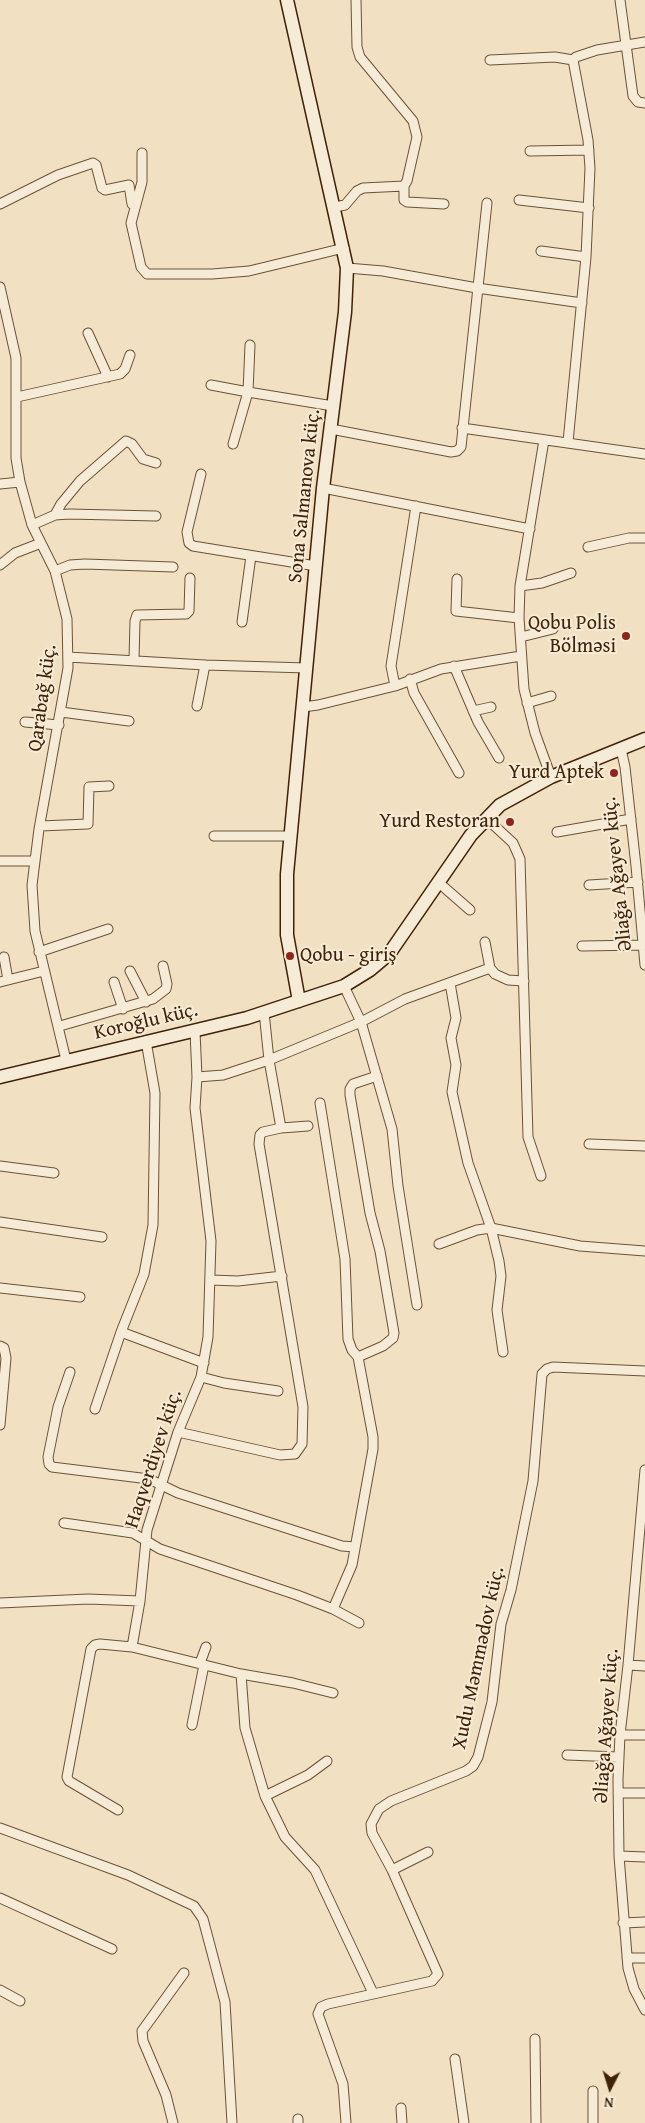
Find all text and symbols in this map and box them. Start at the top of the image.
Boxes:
street label: Sona Salmanova küç. [284,408,326,584]
place label: Qobu Polis Bölməsi [528,612,616,659]
marker: Qobu Polis Bölməsi [620,630,632,642]
street label: Qarabağ küç. [24,643,62,753]
place label: Yurd Aptek [509,761,604,785]
marker: Yurd Aptek [608,767,620,779]
street label: Əliağa Ağayev küç. [598,796,638,952]
place label: Yurd Restoran [379,810,500,834]
marker: Yurd Restoran [504,816,516,828]
place label: Qobu - giriş [300,944,397,968]
marker: Qobu - giriş [284,950,296,962]
street label: Koroğlu küç. [92,998,200,1046]
street label: Haqverdiyev küç. [120,1387,188,1531]
street label: Xudu Məmmədov küç. [448,1564,510,1752]
street label: Əliağa Ağayev küç. [590,1648,624,1804]
north arrow [585,2063,635,2113]
text: N [603,2093,614,2113]

